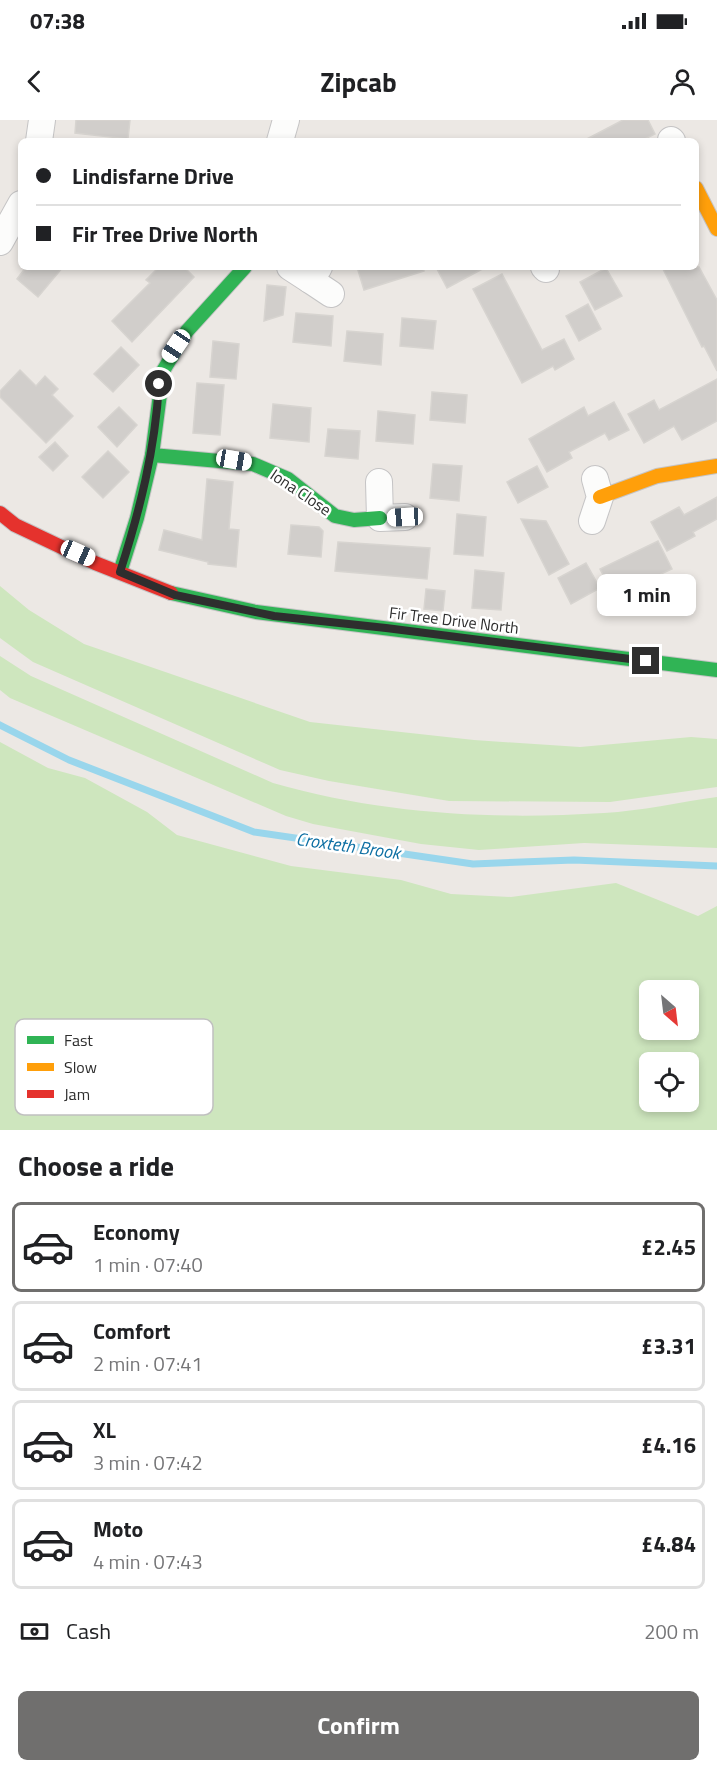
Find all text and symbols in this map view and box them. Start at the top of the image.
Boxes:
text: 07:38 [30,4,85,38]
text: Zipcab [320,61,397,102]
icon: back [18,65,51,98]
icon: person [666,65,699,98]
text: Lindisfarne Drive [72,159,234,193]
text: Fir Tree Drive North [72,217,258,251]
car [158,326,194,366]
route start [145,370,172,397]
car [215,448,253,472]
street label: Iona Close [266,463,336,521]
car [387,507,423,527]
car [58,537,98,569]
callout: 1 min [596,574,696,616]
text: 1 min [622,579,671,610]
street label: Fir Tree Drive North [388,600,520,640]
route end [632,647,659,674]
water label: Croxteth Brook [294,825,404,866]
north arrow [639,980,699,1040]
map controls [639,980,699,1112]
legend [15,1019,213,1115]
text: Fast [64,1028,93,1052]
button: locate [639,1052,699,1112]
text: Slow [64,1055,97,1079]
text: Jam [64,1082,90,1106]
text: Choose a ride [18,1145,174,1186]
text: Economy [93,1215,180,1249]
icon: car [21,1220,75,1274]
text: £2.45 [641,1230,696,1264]
text: 1 min · 07:40 [93,1249,203,1280]
text: Comfort [93,1314,171,1348]
icon: car [21,1319,75,1373]
text: £3.31 [641,1329,696,1363]
text: 2 min · 07:41 [93,1348,203,1379]
text: XL [93,1413,116,1447]
icon: car [21,1418,75,1472]
text: £4.16 [641,1428,696,1462]
text: 3 min · 07:42 [93,1447,203,1478]
text: Moto [93,1512,143,1546]
icon: car [21,1517,75,1571]
text: £4.84 [641,1527,696,1561]
text: 4 min · 07:43 [93,1546,203,1577]
text: Cash [66,1614,111,1648]
icon: cash [18,1615,51,1648]
text: 200 m [644,1616,699,1647]
button: Confirm [18,1691,699,1760]

